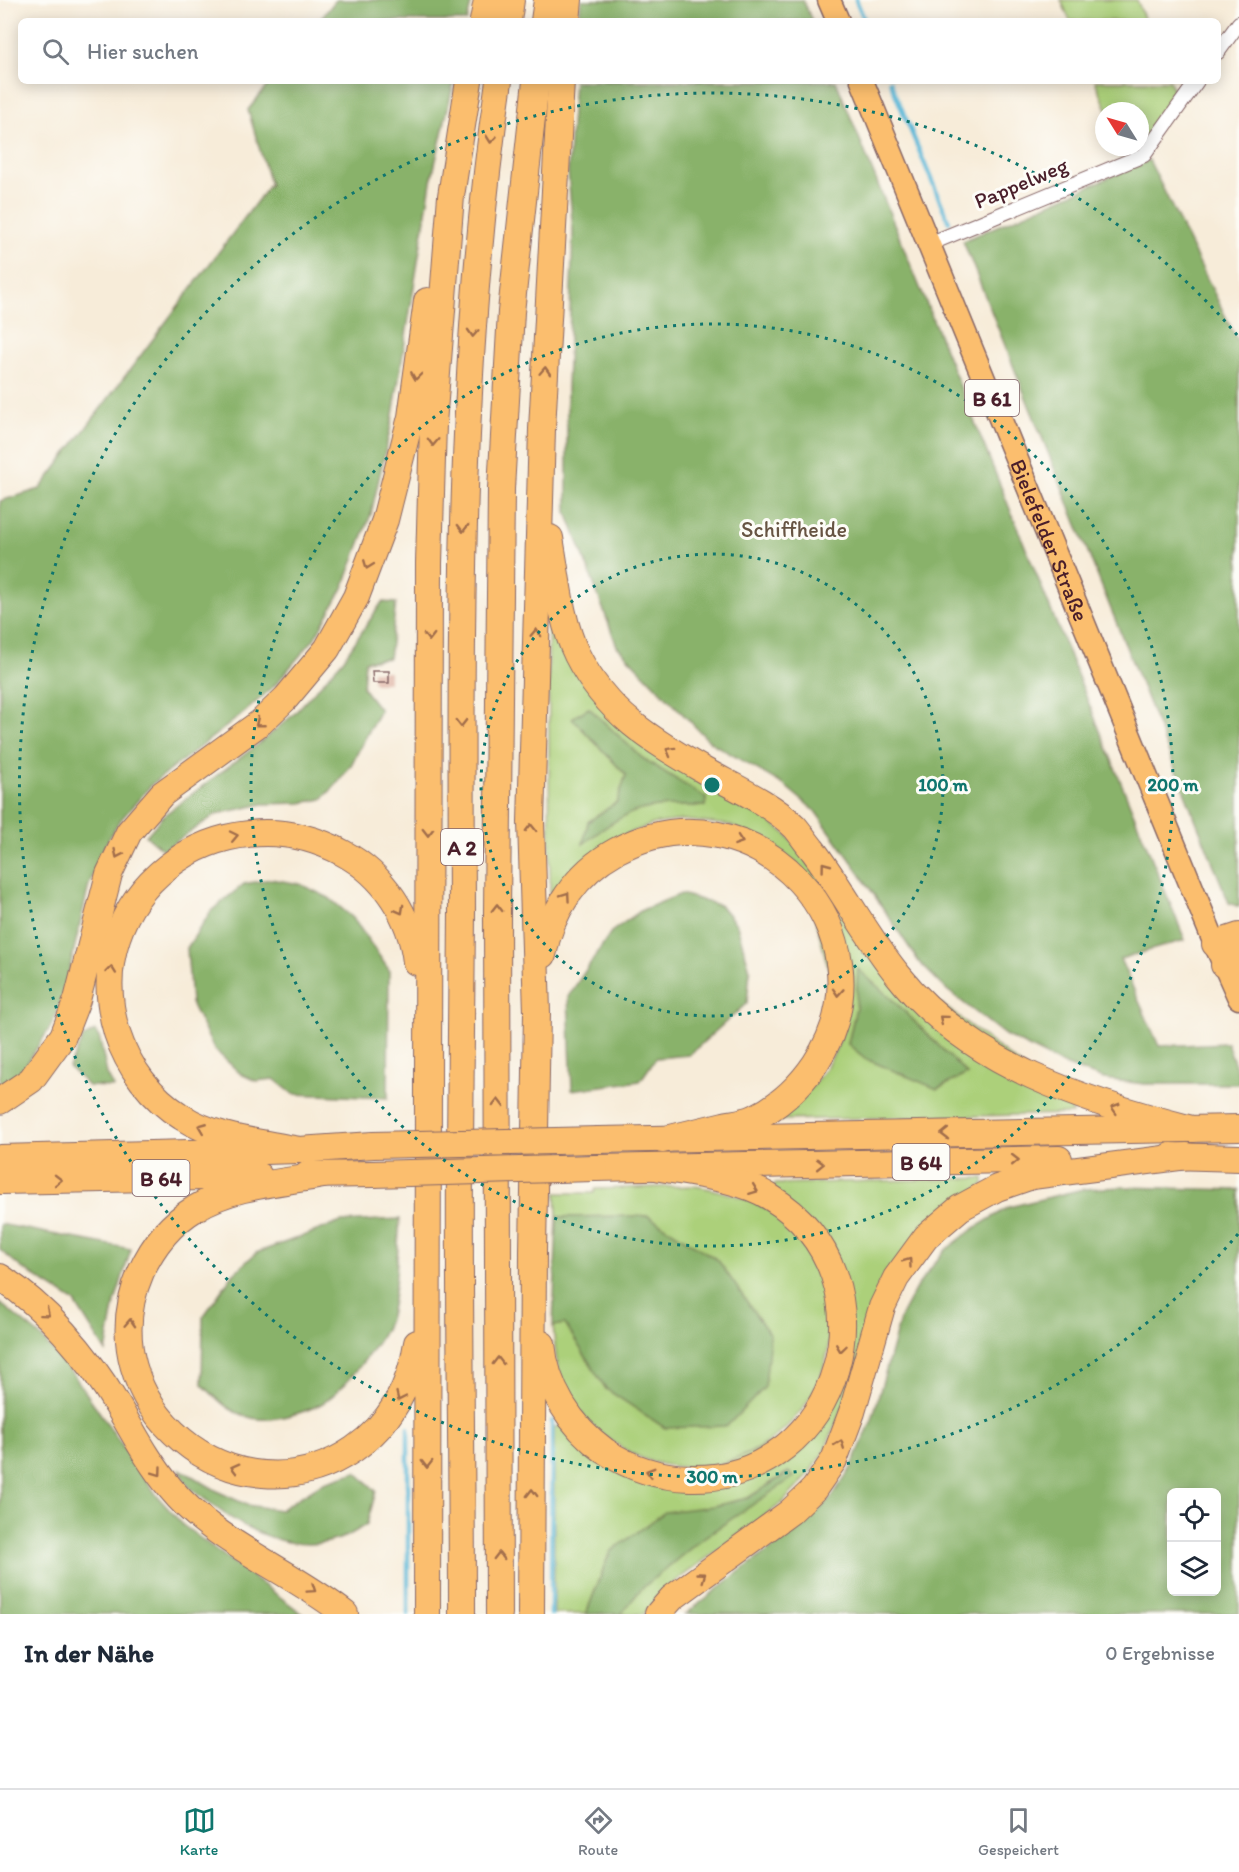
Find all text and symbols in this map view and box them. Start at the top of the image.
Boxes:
search box [18,18,1221,84]
icon: search [39,35,72,68]
text: Hier suchen [87,38,198,65]
north arrow [1095,102,1149,156]
one-way arrow [485,134,498,144]
street label: Pappelweg [970,151,1073,215]
one-way arrow [467,329,480,338]
one-way arrow [538,366,551,376]
one-way arrow [411,372,423,381]
road number: B 61 [965,380,1019,416]
one-way arrow [426,438,439,447]
street label: Bielefelder Straße [1005,455,1095,625]
park label: Schiffheide [741,516,847,543]
one-way arrow [457,523,470,532]
one-way arrow [363,559,376,570]
one-way arrow [530,628,542,637]
one-way arrow [423,633,435,642]
one-way arrow [255,716,266,727]
one-way arrow [455,718,467,727]
one-way arrow [666,747,676,758]
text: 100 m [918,774,969,796]
text: 200 m [1148,774,1199,796]
centre of rings [702,775,722,795]
one-way arrow [525,823,537,832]
one-way arrow [422,828,434,837]
road number: A 2 [441,829,483,865]
one-way arrow [229,830,239,843]
one-way arrow [733,833,744,846]
one-way arrow [114,848,126,859]
one-way arrow [821,862,832,873]
one-way arrow [559,892,570,903]
one-way arrow [491,903,503,912]
one-way arrow [393,904,404,914]
one-way arrow [104,965,117,974]
one-way arrow [832,987,845,996]
one-way arrow [939,1016,950,1027]
one-way arrow [492,1098,504,1107]
one-way arrow [1110,1103,1121,1115]
one-way arrow [197,1122,208,1134]
one-way arrow [940,1128,949,1140]
road number: B 64 [892,1144,950,1180]
one-way arrow [1010,1153,1019,1166]
one-way arrow [815,1158,824,1170]
road number: B 64 [132,1160,190,1196]
one-way arrow [54,1174,63,1186]
one-way arrow [748,1183,759,1195]
one-way arrow [901,1258,912,1269]
one-way arrow [39,1306,50,1317]
one-way arrow [123,1318,136,1327]
one-way arrow [836,1344,848,1353]
one-way arrow [492,1356,504,1365]
one-way arrow [395,1391,407,1402]
one-way arrow [833,1439,845,1450]
one-way arrow [421,1459,433,1468]
one-way arrow [230,1463,241,1475]
one-way arrow [151,1465,162,1476]
text: 300 m [686,1466,738,1488]
one-way arrow [646,1467,656,1479]
one-way arrow [526,1488,538,1497]
map controls [1167,1488,1221,1596]
button: locate [1167,1488,1221,1542]
button: layers [1167,1542,1221,1596]
one-way arrow [493,1551,505,1560]
one-way arrow [695,1572,706,1583]
one-way arrow [305,1582,316,1593]
text: In der Nähe [24,1637,154,1669]
text: 0 Ergebnisse [1105,1641,1215,1665]
tab: Karte [180,1804,218,1859]
tab: Route [578,1804,618,1859]
tab: Gespeichert [978,1804,1059,1859]

